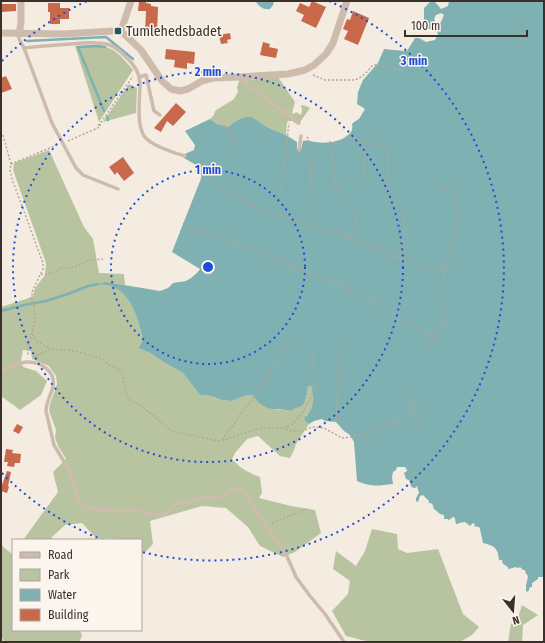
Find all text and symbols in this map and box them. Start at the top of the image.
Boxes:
scale bar [405,12,527,38]
text: 100 m [411,19,440,33]
place label: Tumlehedsbadet [126,23,222,40]
marker: Tumlehedsbadet [113,26,123,36]
text: 3 min [400,54,427,68]
text: 2 min [194,65,221,79]
text: 1 min [195,163,221,177]
centre of rings [201,260,215,274]
legend [12,539,142,631]
text: Road [48,548,73,562]
text: Park [48,568,70,582]
text: Water [48,588,77,602]
north arrow [493,591,533,631]
text: Building [48,608,89,622]
text: N [511,613,521,627]

